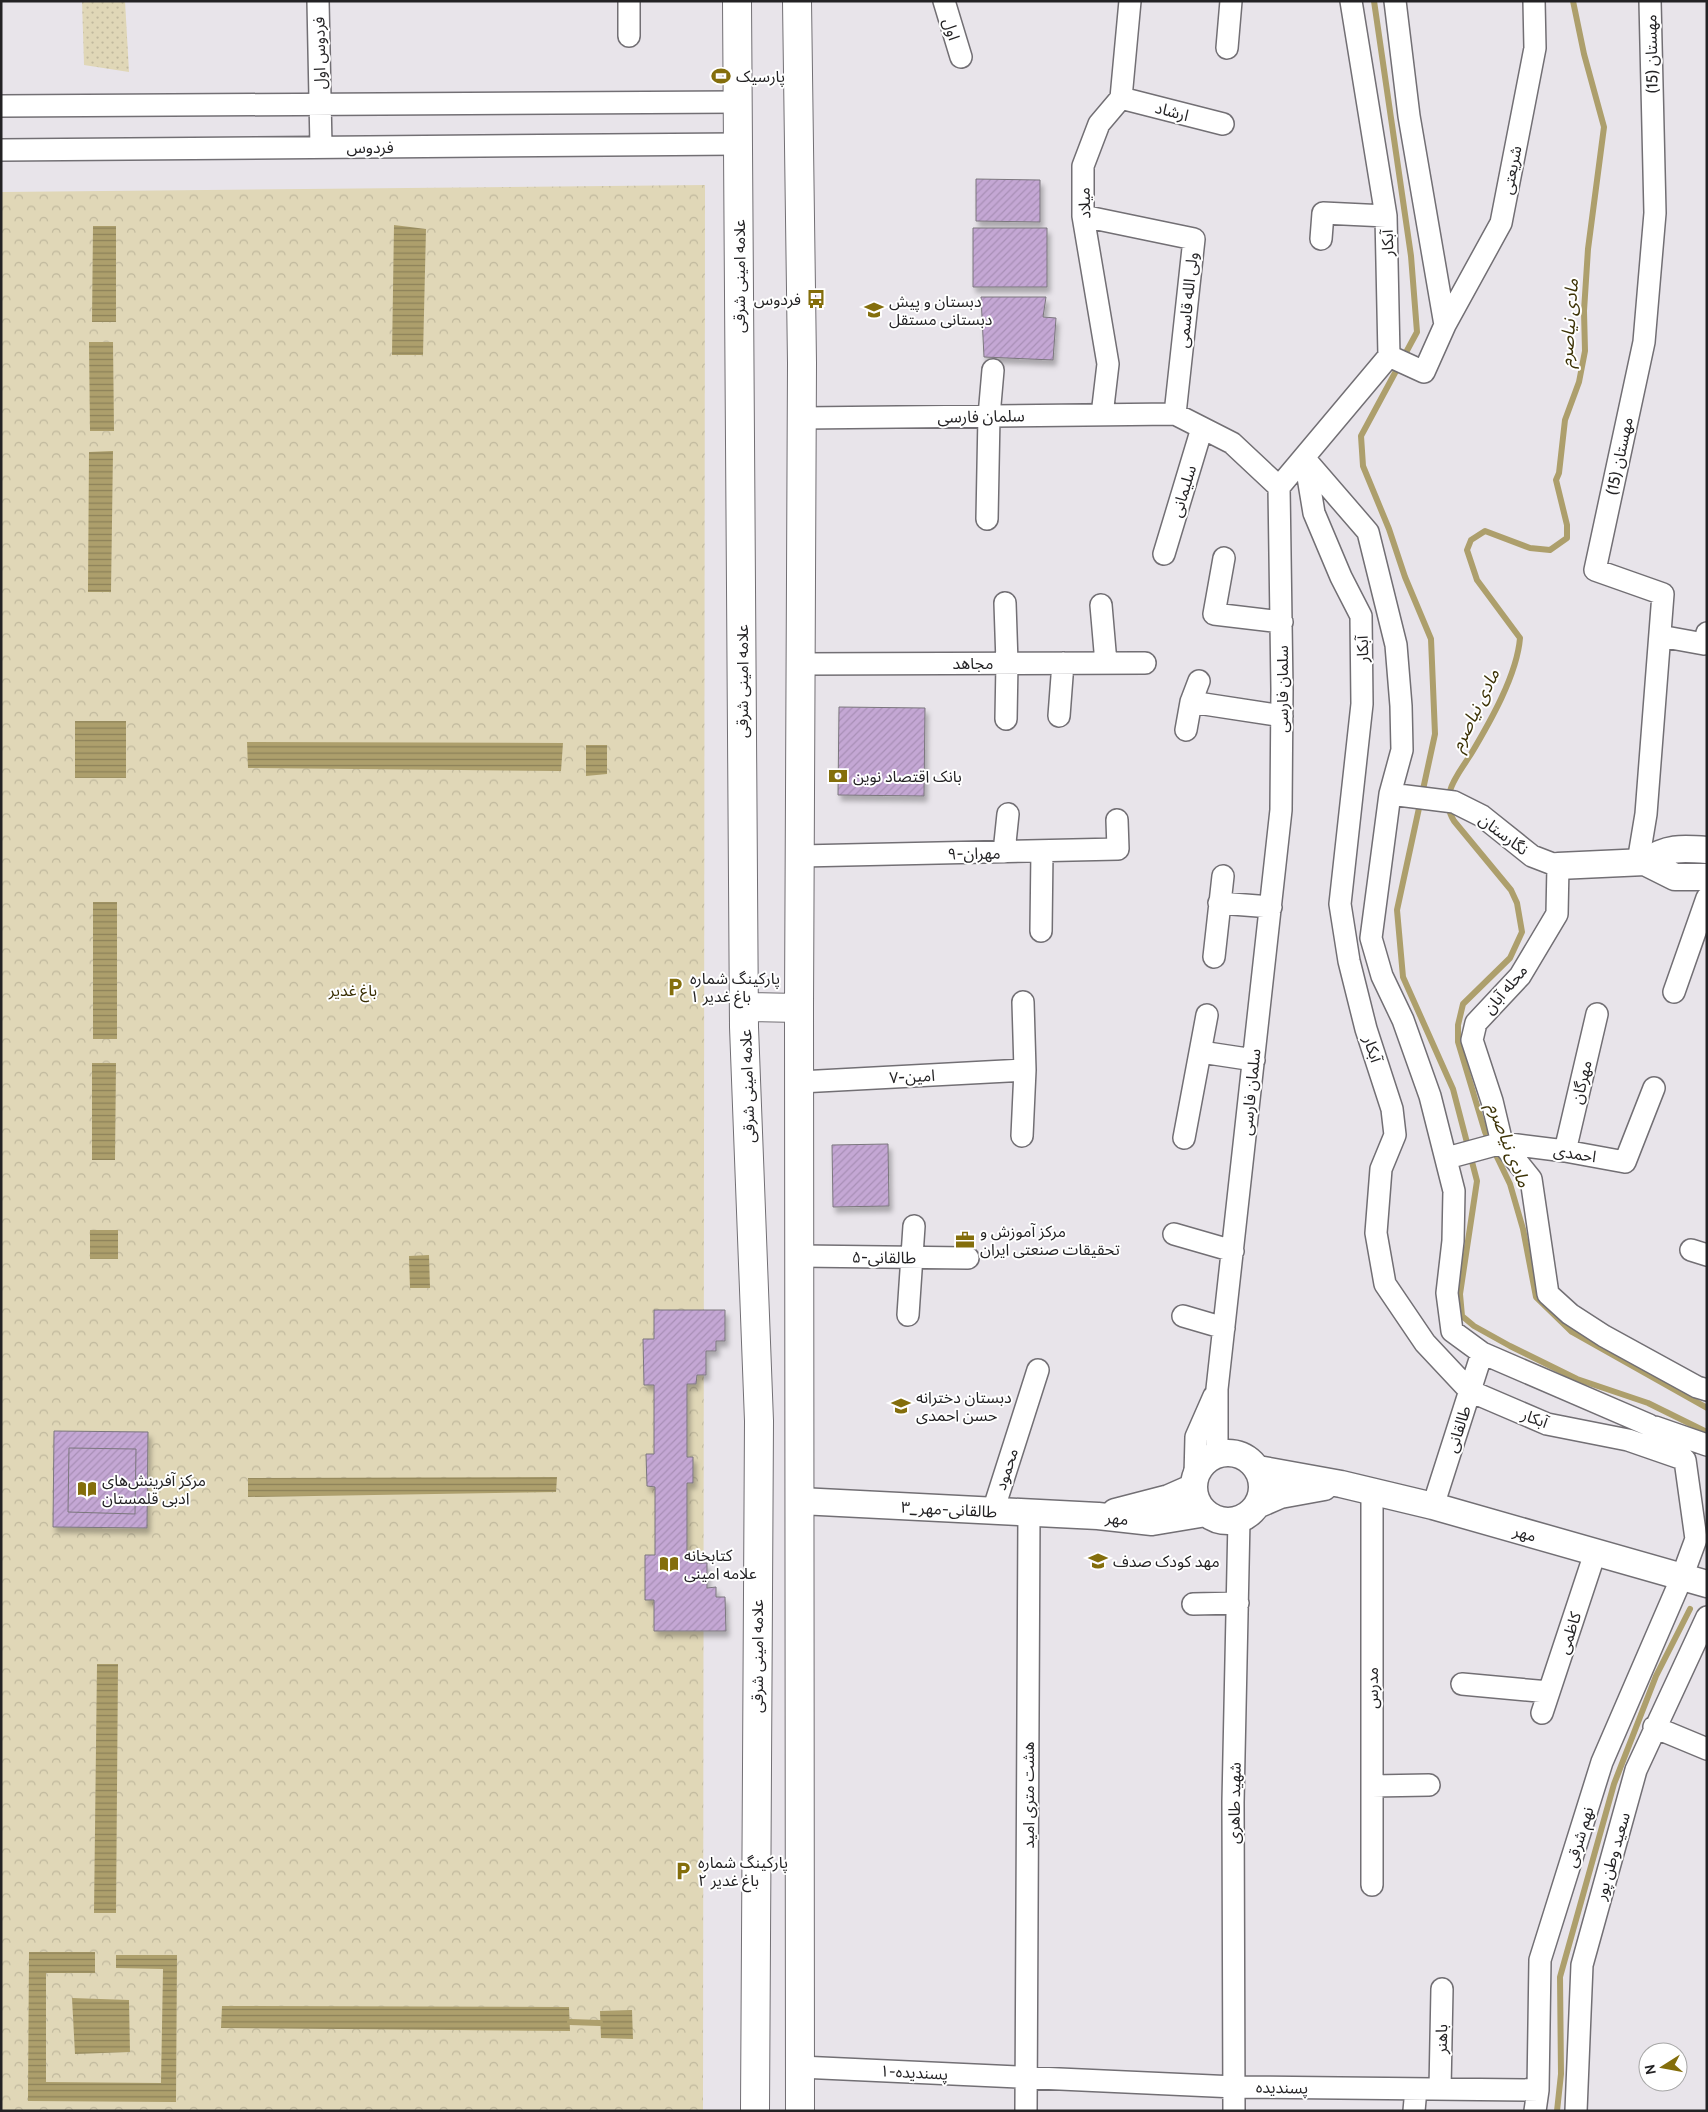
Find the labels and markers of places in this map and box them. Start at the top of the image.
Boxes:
sports icon: پارسیک [710,65,732,87]
place label: پارسیک [736,67,785,87]
bus stop icon: فردوس [805,288,827,310]
place label: فردوس [754,290,801,309]
place label: دبستان و پیش دبستانی مستقل [889,292,992,329]
school or university icon: دبستان و پیش دبستانی مستقل [863,299,885,321]
bank icon: بانک اقتصاد نوین [827,765,849,787]
place label: بانک اقتصاد نوین [853,767,962,786]
place label: پارکینگ شماره ۱ باغ غدیر [690,969,780,1009]
parking icon: پارکینگ شماره ۱ باغ غدیر [664,976,686,998]
place label: مرکز آموزش و تحقیقات صنعتی ایران [980,1222,1120,1259]
office icon: مرکز آموزش و تحقیقات صنعتی ایران [954,1229,976,1251]
place label: دبستان دخترانه حسن احمدی [916,1388,1012,1425]
school or university icon: دبستان دخترانه حسن احمدی [890,1395,912,1417]
place label: مرکز آفرینش‌های ادبی قلمستان [102,1471,206,1508]
library icon: مرکز آفرینش‌های ادبی قلمستان [76,1478,98,1500]
place label: کتابخانه علامه امینی [684,1546,757,1583]
school or university icon: مهد کودک صدف [1087,1550,1109,1572]
place label: مهد کودک صدف [1113,1552,1220,1571]
library icon: کتابخانه علامه امینی [658,1553,680,1575]
place label: پارکینگ شماره ۲ باغ غدیر [698,1853,788,1893]
parking icon: پارکینگ شماره ۲ باغ غدیر [672,1860,694,1882]

